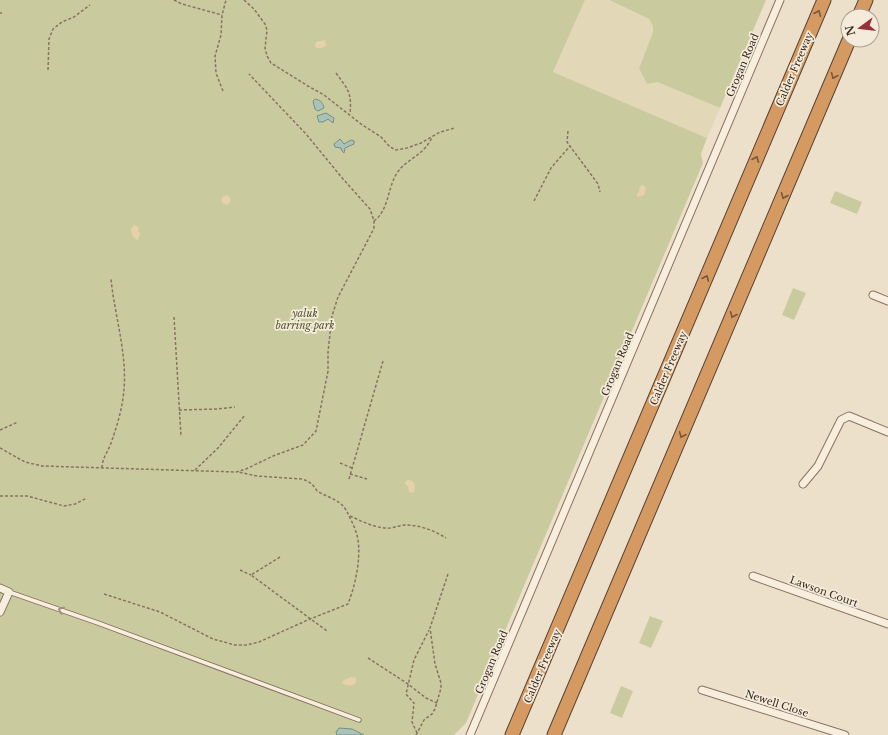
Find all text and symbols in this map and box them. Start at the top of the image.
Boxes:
north arrow [840,8,880,48]
one-way arrow [813,10,821,17]
text: N [842,23,858,37]
street label: Calder Freeway [773,30,816,108]
street label: Grogan Road [723,31,762,99]
one-way arrow [831,72,839,79]
one-way arrow [752,155,760,162]
one-way arrow [780,192,788,199]
one-way arrow [701,275,709,282]
park label: yaluk barring park [276,307,334,332]
one-way arrow [730,311,738,319]
street label: Calder Freeway [647,329,690,407]
street label: Grogan Road [598,330,637,398]
one-way arrow [679,431,687,439]
street label: Lawson Court [788,573,860,610]
one-way arrow [58,606,65,615]
street label: Calder Freeway [521,627,564,705]
street label: Grogan Road [472,628,511,696]
street label: Newell Close [744,687,810,720]

